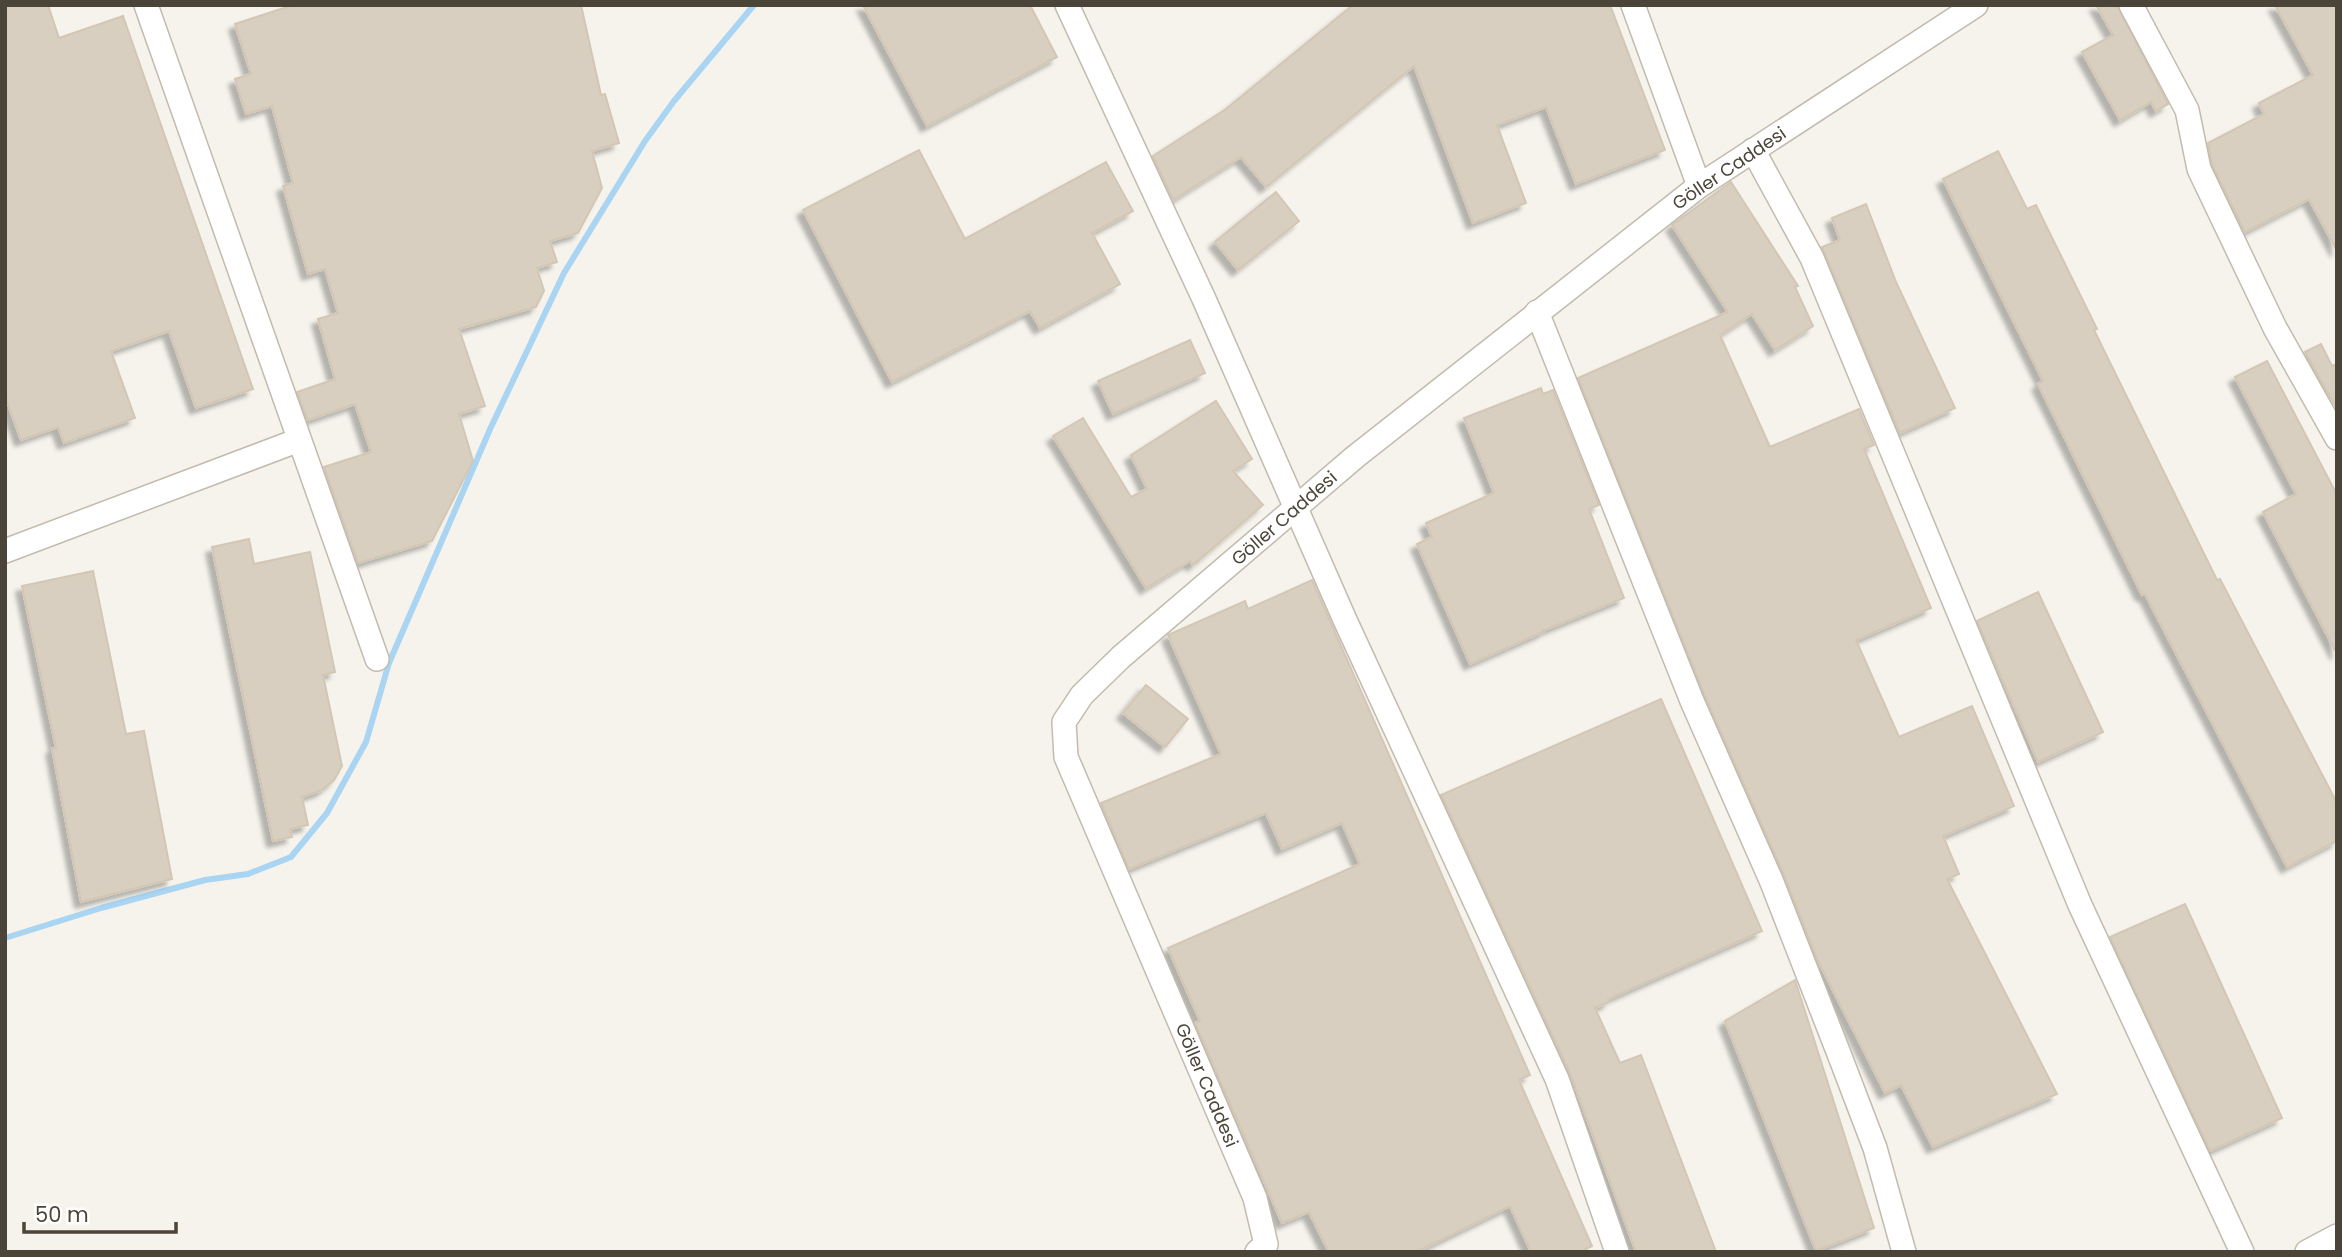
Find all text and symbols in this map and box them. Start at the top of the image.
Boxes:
street label: Göller Caddesi [1667,121,1791,215]
street label: Göller Caddesi [1226,465,1342,571]
street label: Göller Caddesi [1170,1019,1244,1151]
scale bar [24,1190,177,1234]
text: 50 m [35,1200,89,1229]

